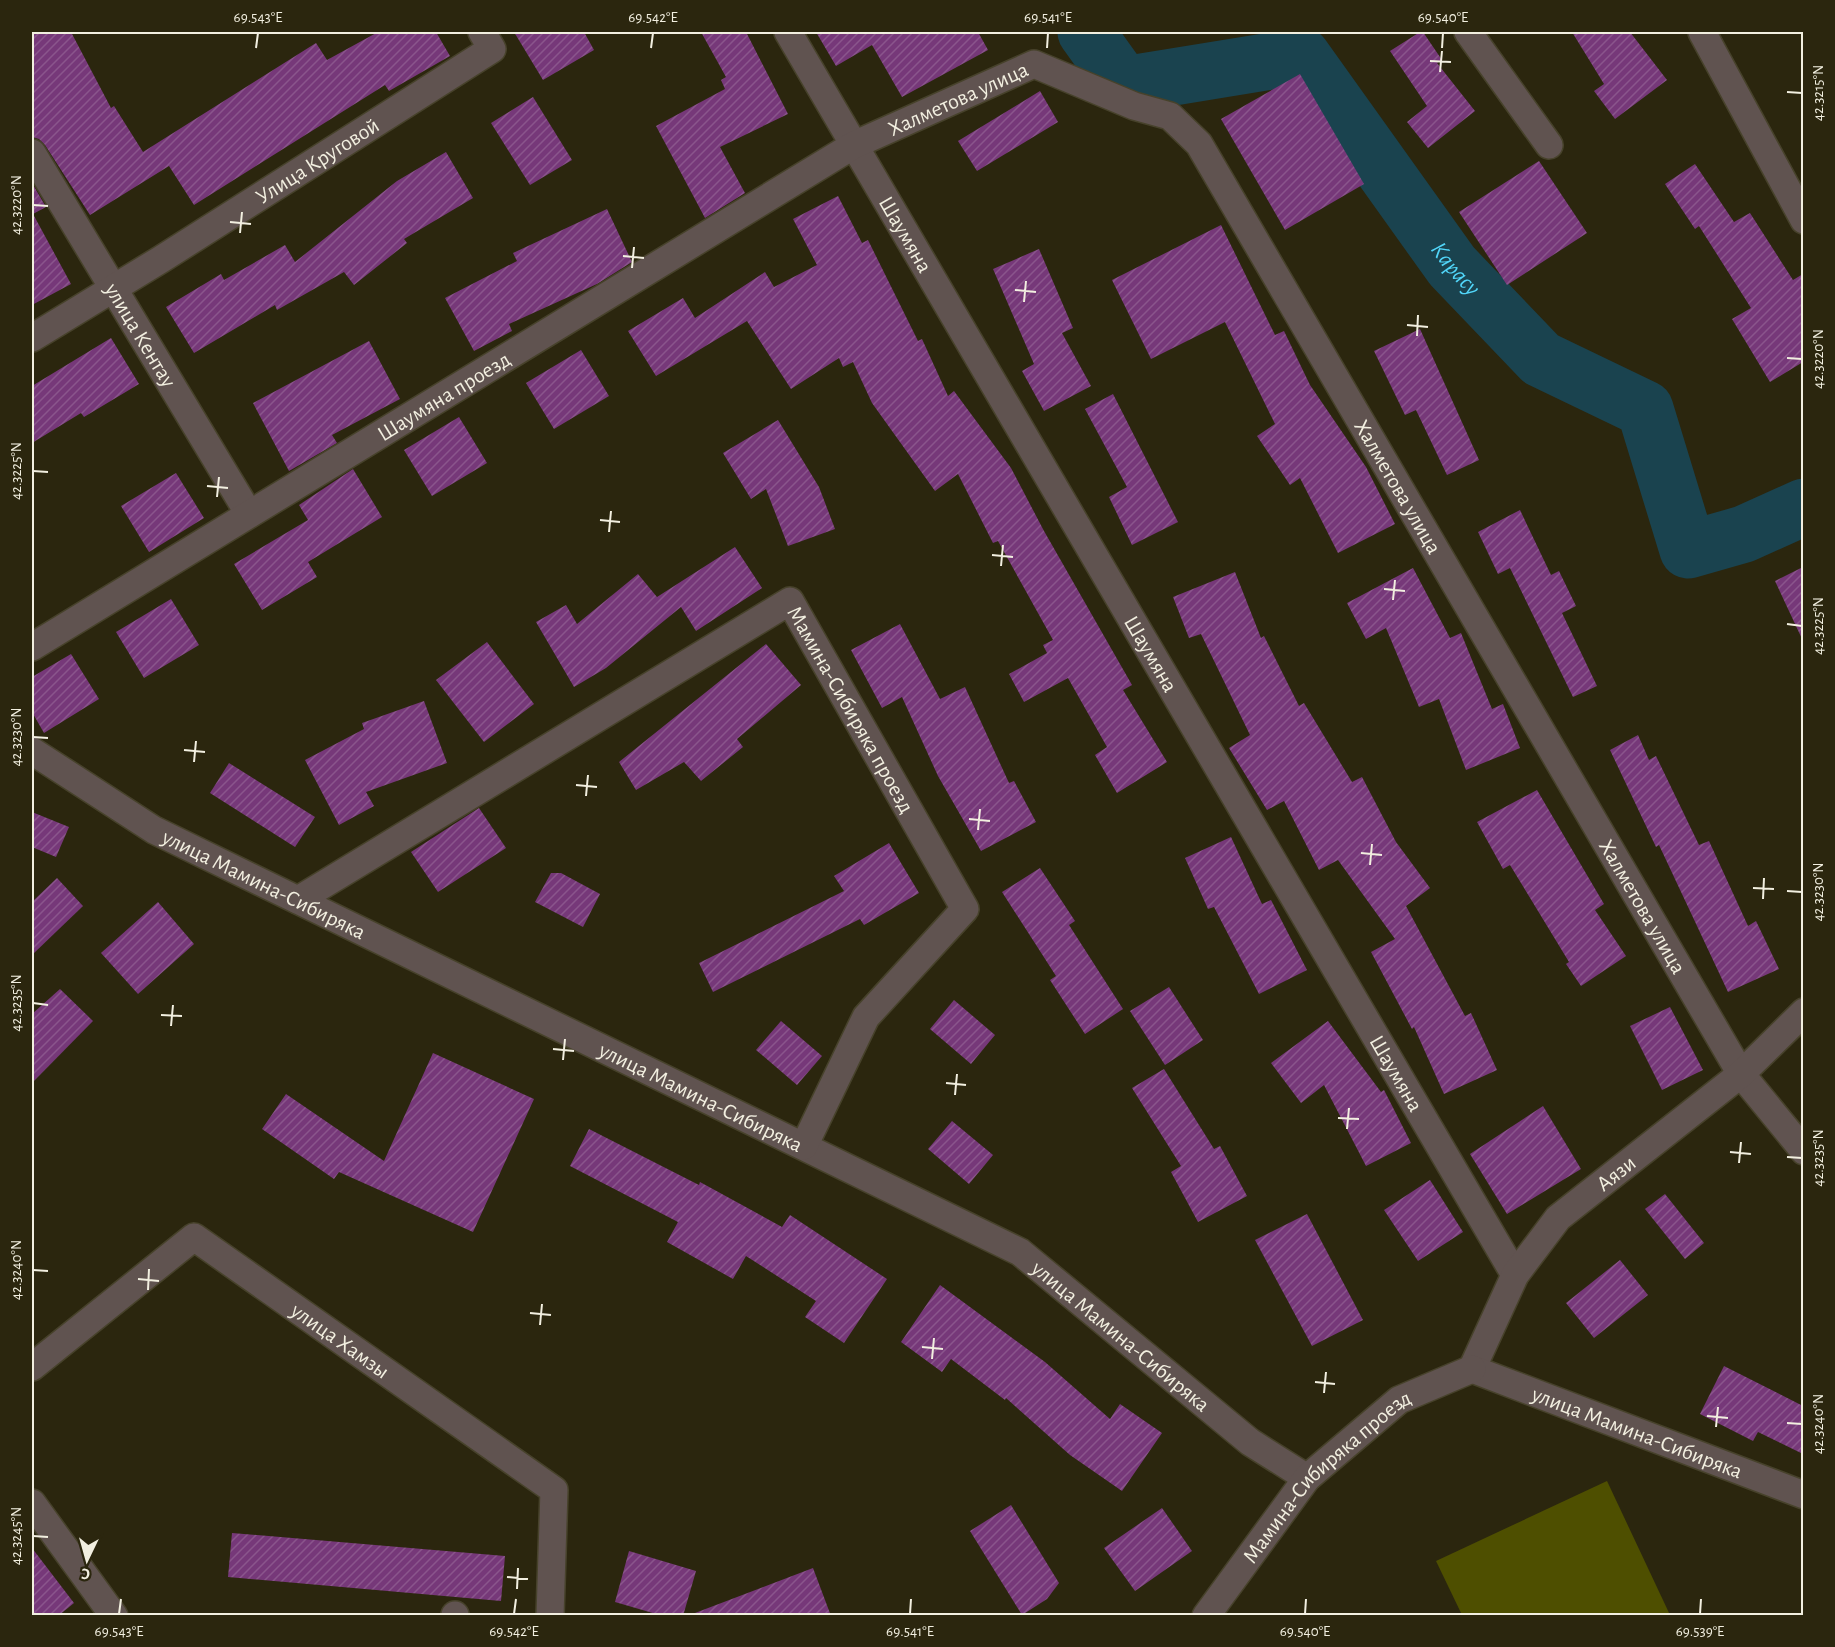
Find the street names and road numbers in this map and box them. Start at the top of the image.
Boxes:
street label: Халметова улица [885,58,1032,140]
street label: Улица Круговой [252,114,383,208]
street label: Шаумяна [874,192,936,276]
street label: улица Кентау [100,279,180,392]
street label: Шаумяна проезд [374,348,514,445]
street label: Халметова улица [1350,416,1445,558]
street label: Мамина-Сибиряка проезд [783,602,918,817]
street label: Шаумяна [1120,612,1181,696]
street label: улица Мамина-Сибиряка [158,825,369,943]
street label: Халметова улица [1595,836,1690,978]
street label: Шаумяна [1365,1032,1427,1116]
street label: улица Мамина-Сибиряка [595,1038,806,1156]
street label: Аязи [1592,1151,1640,1196]
street label: улица Мамина-Сибиряка [1027,1256,1214,1416]
street label: улица Хамзы [286,1298,393,1383]
street label: улица Мамина-Сибиряка [1528,1382,1745,1483]
street label: Мамина-Сибиряка проезд [1239,1386,1414,1567]

